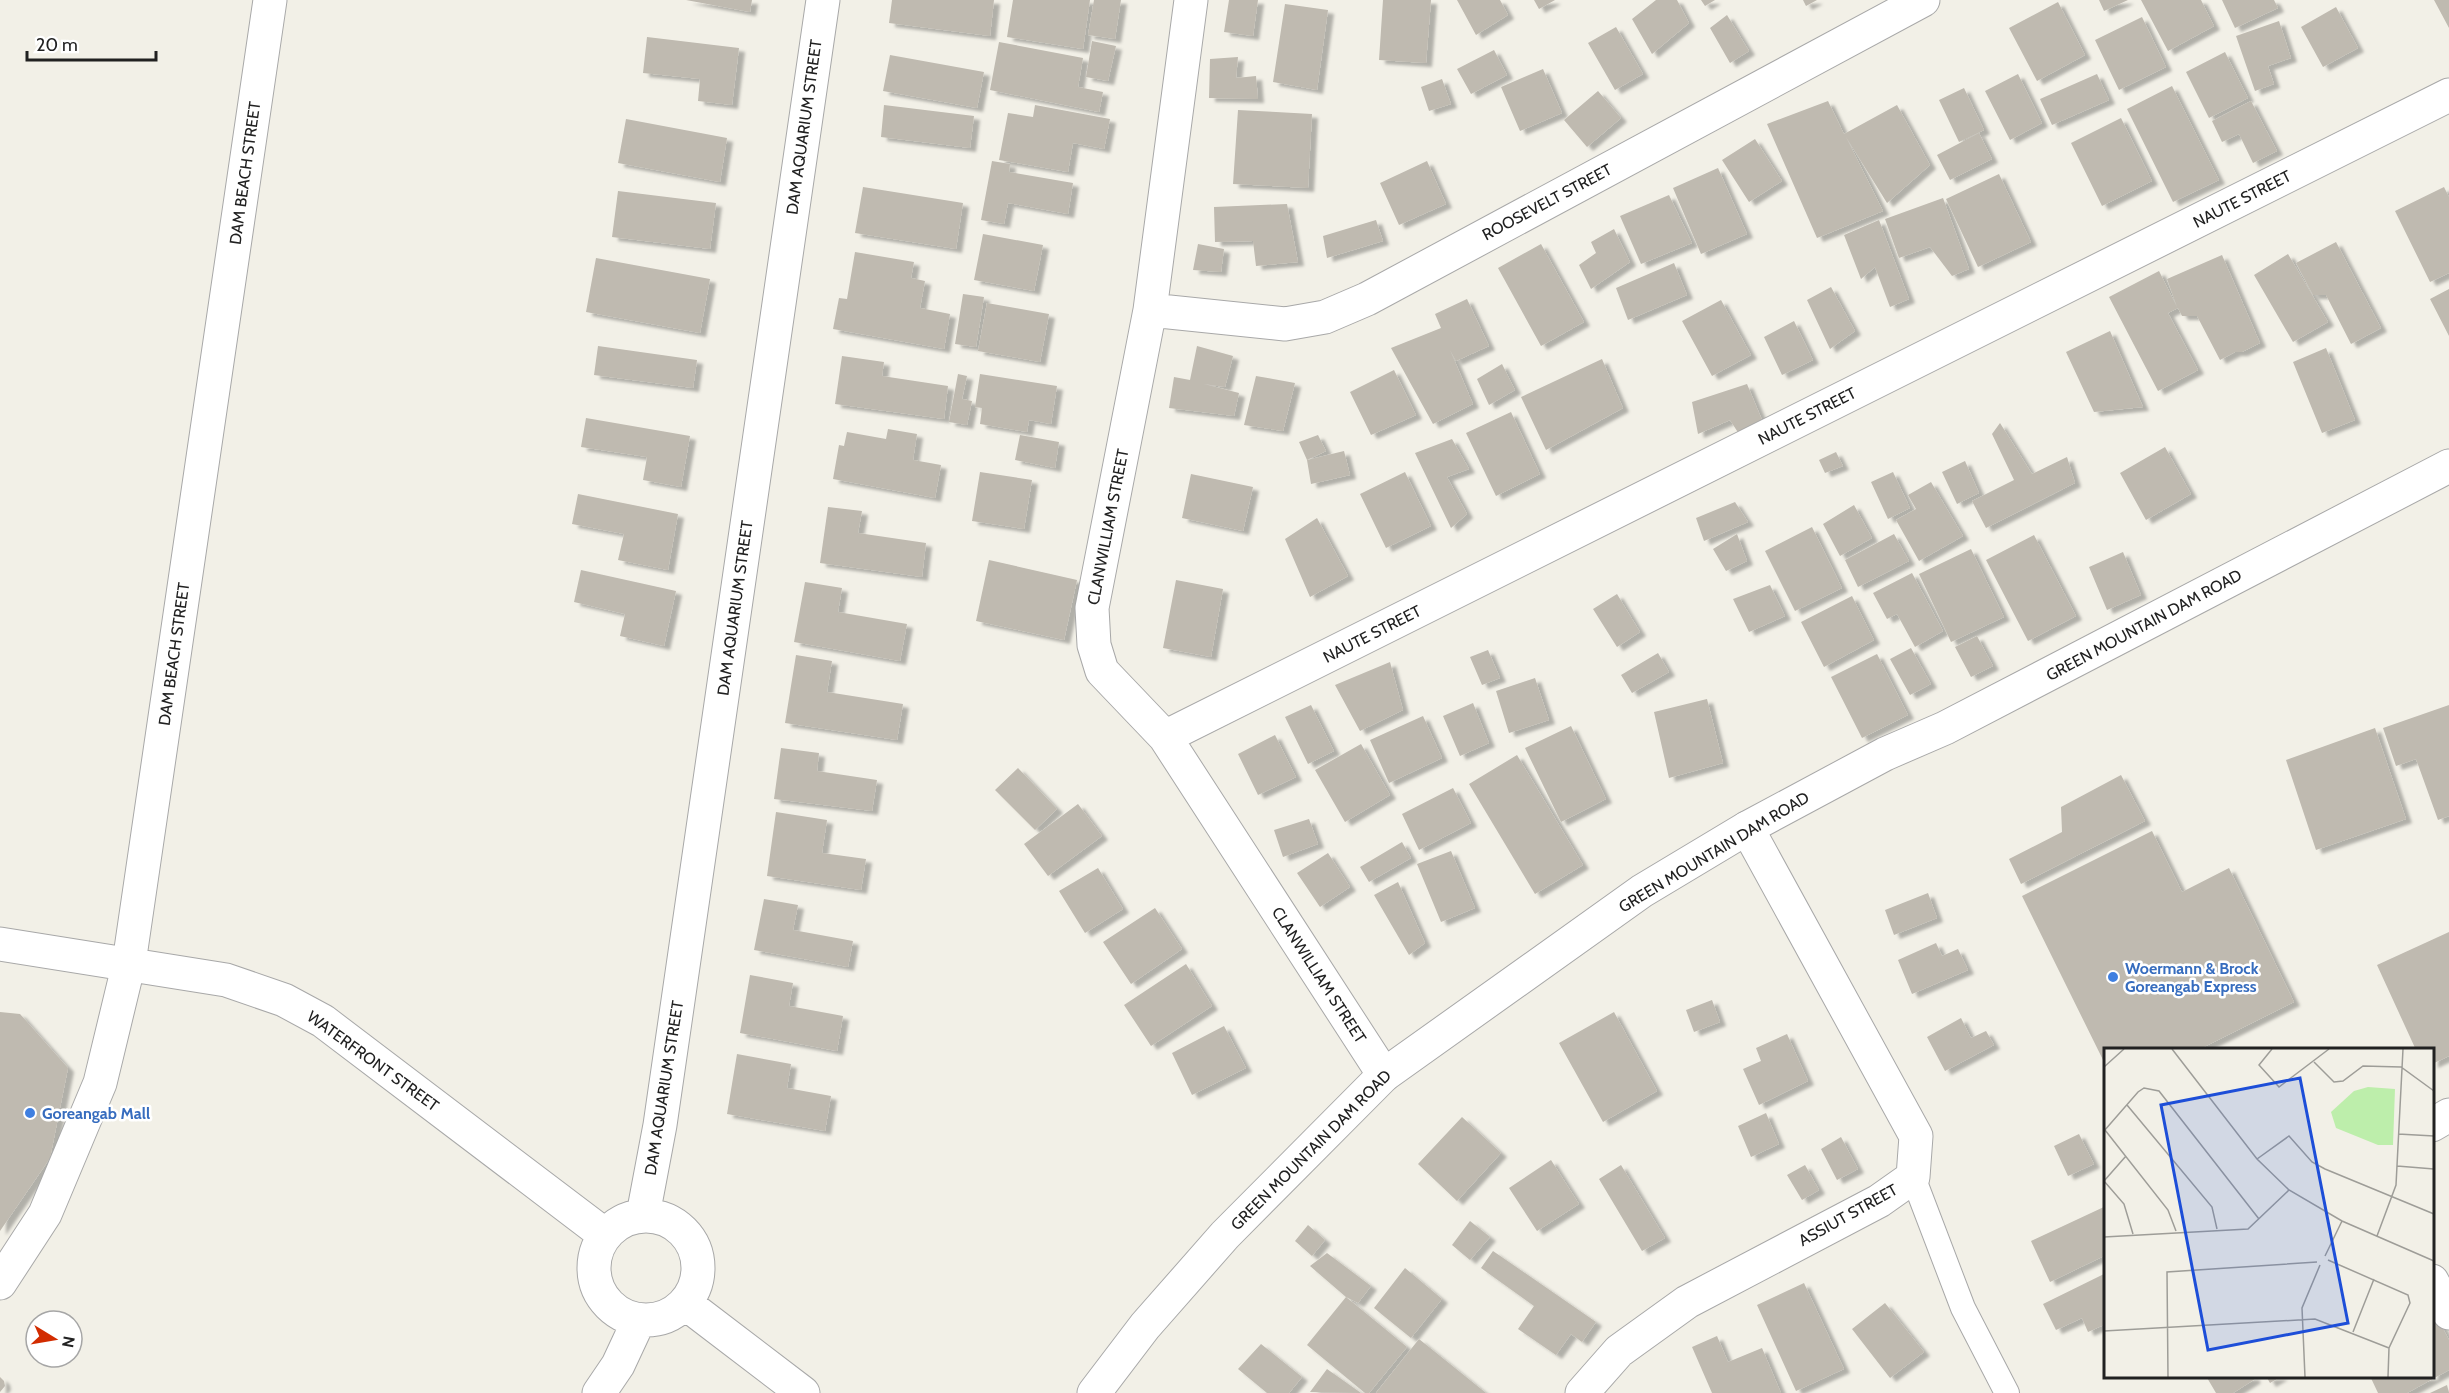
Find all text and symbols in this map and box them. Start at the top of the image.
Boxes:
scale bar [27,24,156,62]
text: 20 m [36,34,78,56]
street label: DAM AQUARIUM STREET [782,38,826,216]
street label: DAM BEACH STREET [226,100,265,246]
street label: ROOSEVELT STREET [1479,160,1615,244]
street label: NAUTE STREET [2190,166,2294,232]
street label: NAUTE STREET [1755,383,1859,449]
street label: CLANWILLIAM STREET [1084,447,1133,607]
street label: DAM AQUARIUM STREET [713,519,757,697]
street label: GREEN MOUNTAIN DAM ROAD [2043,565,2245,685]
street label: DAM BEACH STREET [155,581,194,727]
street label: NAUTE STREET [1320,601,1424,667]
street label: GREEN MOUNTAIN DAM ROAD [1615,788,1813,916]
street label: CLANWILLIAM STREET [1268,903,1370,1047]
place label: Woermann & Brock Goreangab Express [2125,959,2259,996]
marker: Woermann & Brock Goreangab Express [2106,970,2120,984]
street label: DAM AQUARIUM STREET [641,999,687,1177]
street label: WATERFRONT STREET [303,1007,443,1115]
inset map [2104,1048,2434,1378]
street label: GREEN MOUNTAIN DAM ROAD [1227,1066,1395,1234]
place label: Goreangab Mall [42,1104,150,1123]
marker: Goreangab Mall [23,1106,37,1120]
street label: ASSIUT STREET [1795,1180,1901,1250]
north arrow [24,1309,84,1369]
text: N [58,1334,79,1349]

